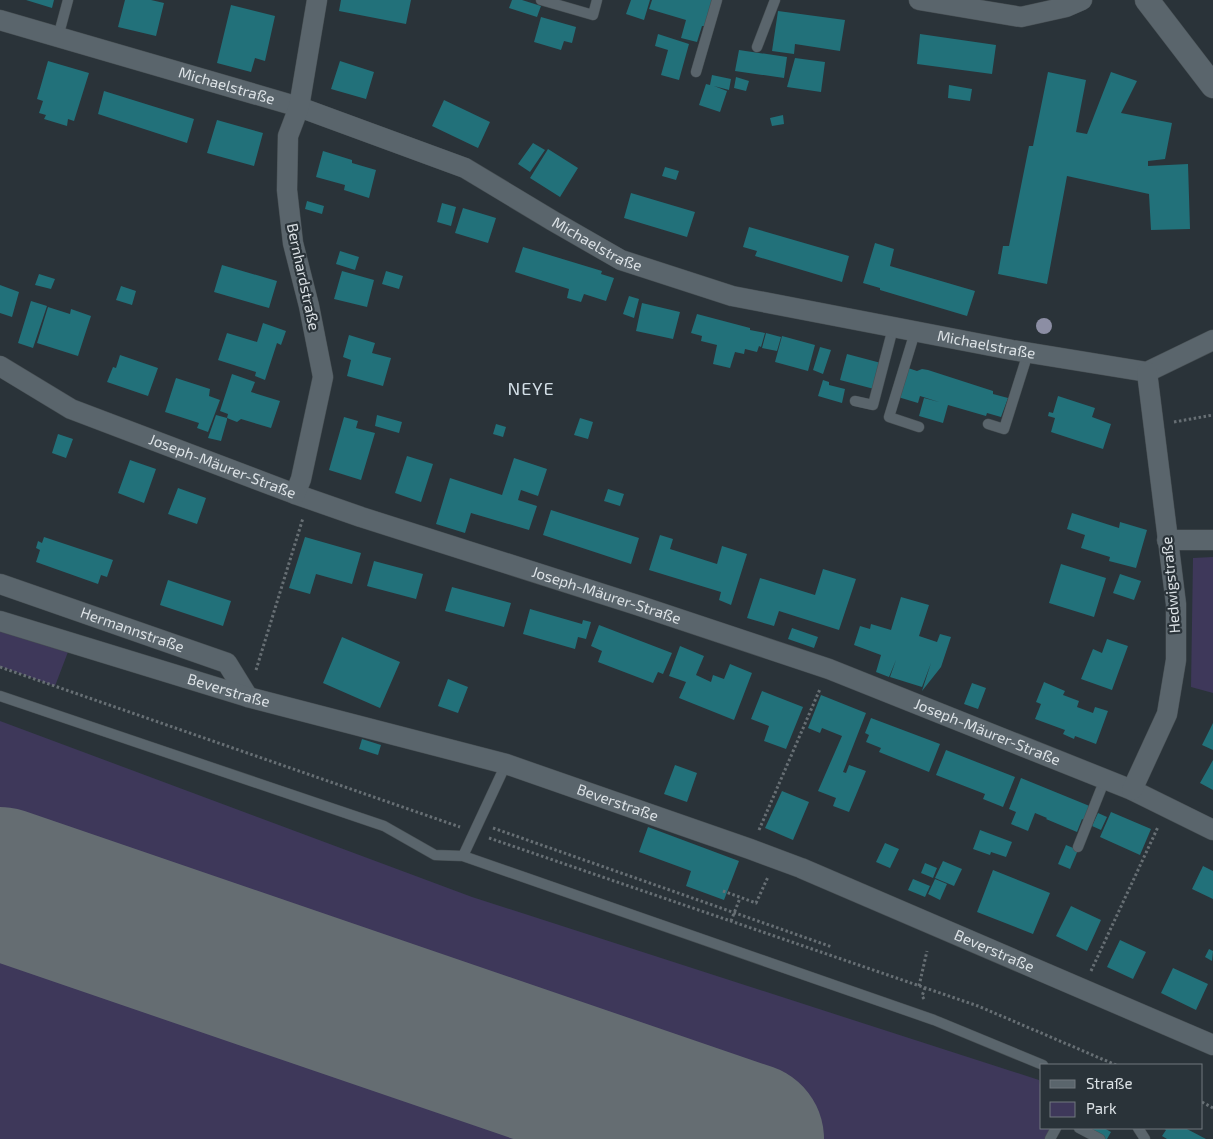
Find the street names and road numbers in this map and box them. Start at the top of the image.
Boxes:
street label: Michaelstraße [177,62,277,108]
street label: Michaelstraße [549,212,644,274]
street label: Bernhardstraße [284,221,324,332]
street label: Michaelstraße [936,326,1037,362]
street label: Joseph-Mäurer-Straße [147,429,299,502]
street label: Hedwigstraße [1157,536,1183,634]
street label: Joseph-Mäurer-Straße [530,562,684,627]
street label: Hermannstraße [78,603,187,655]
street label: Beverstraße [185,669,272,710]
street label: Joseph-Mäurer-Straße [912,694,1063,769]
street label: Beverstraße [575,779,661,824]
street label: Beverstraße [952,925,1037,975]

